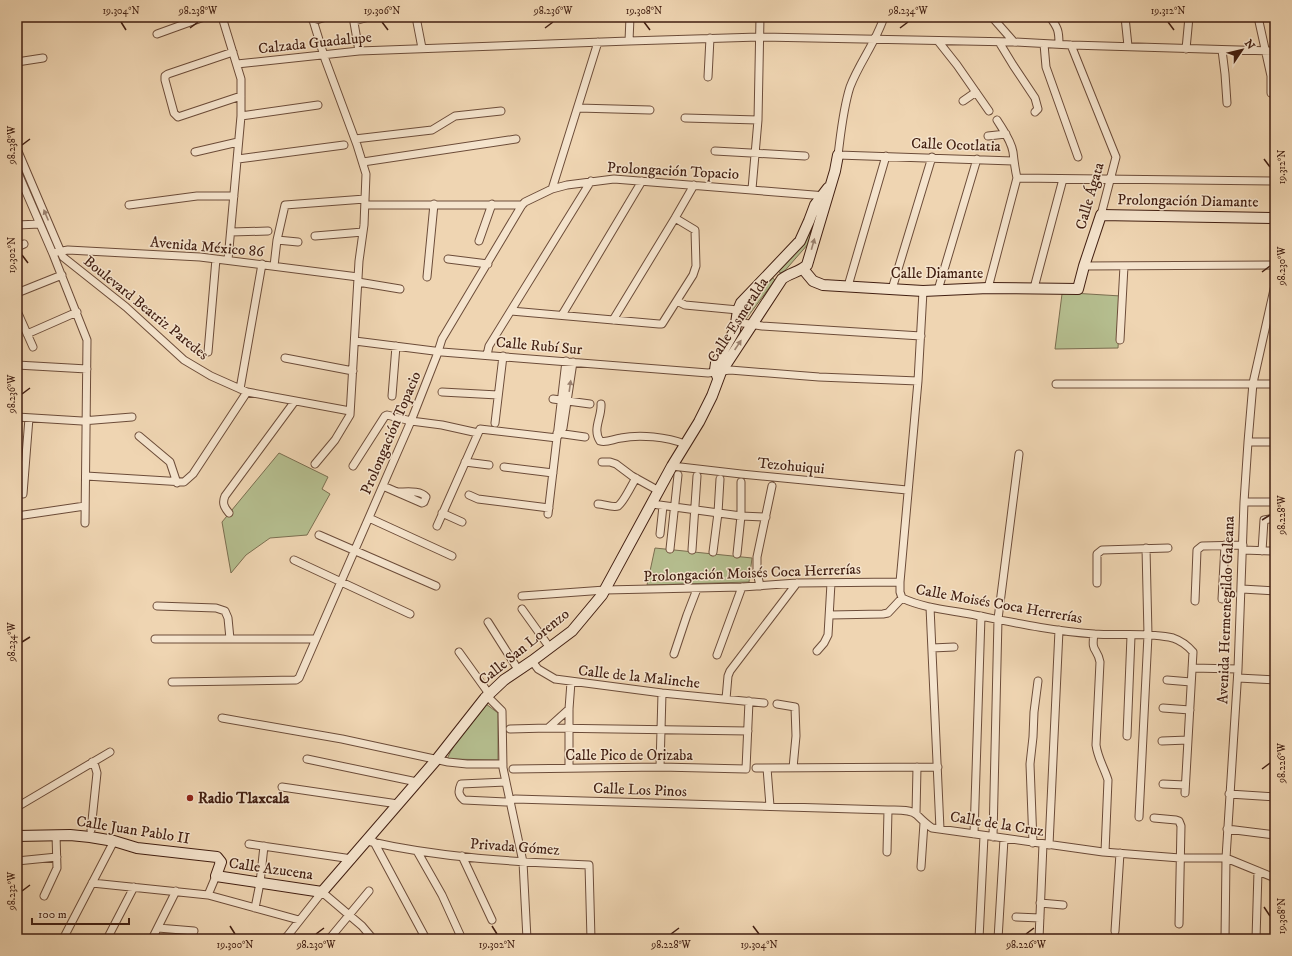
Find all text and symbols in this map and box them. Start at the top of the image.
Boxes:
text: 19.304°N [102,5,140,17]
text: 98.238°W [178,5,218,17]
text: 19.306°N [364,5,400,17]
text: 98.236°W [533,5,573,17]
text: 19.308°N [626,5,662,17]
text: 98.234°W [887,5,928,17]
text: 19.312°N [1151,5,1185,17]
street label: Calzada Guadalupe [257,28,373,58]
north arrow [1222,30,1262,70]
text: N [1241,37,1258,53]
text: 98.238°W [6,125,18,165]
street label: Calle Ocotlatia [911,134,1002,156]
text: 19.312°N [1276,150,1288,184]
street label: Prolongación Topacio [607,158,739,184]
street label: Calle Ágata [1070,159,1109,232]
street label: Prolongación Diamante [1117,190,1259,212]
one-way arrow [42,209,48,221]
street label: Avenida México 86 [149,233,266,262]
text: 19.302°N [6,237,18,273]
one-way arrow [811,238,817,251]
text: 98.230°W [1276,246,1288,286]
street label: Boulevard Beatriz Paredes [80,252,212,364]
street label: Calle Diamante [891,264,983,283]
street label: Calle Esmeralda [703,273,773,366]
street label: Calle Rubí Sur [495,333,583,359]
one-way arrow [734,340,742,350]
street label: Prolongación Topacio [356,369,426,497]
text: 98.236°W [6,374,18,414]
one-way arrow [567,380,573,392]
street label: Tezohuiqui [757,454,825,478]
text: 98.228°W [1276,494,1288,536]
street label: Avenida Hermenegildo Galeana [1213,515,1239,704]
street label: Prolongación Moisés Coca Herrerías [643,560,861,586]
street label: Calle Moisés Coca Herrerías [914,580,1084,628]
street label: Calle San Lorenzo [475,605,573,689]
text: 98.234°W [6,622,18,663]
street label: Calle de la Malinche [577,661,701,693]
text: 98.226°W [1276,742,1288,784]
street label: Calle Pico de Orizaba [565,746,693,765]
street label: Calle Los Pinos [593,779,687,801]
place label: Radio Tlaxcala [198,789,290,808]
marker: Radio Tlaxcala [185,793,195,803]
street label: Calle de la Cruz [949,807,1046,841]
street label: Calle Juan Pablo II [75,812,191,848]
street label: Privada Gómez [469,834,561,860]
street label: Calle Azucena [228,854,315,884]
text: 98.232°W [6,871,18,911]
text: 19.308°N [1276,898,1288,934]
scale bar [32,900,129,926]
text: 100 m [38,907,67,922]
text: 19.300°N [217,939,253,951]
text: 98.230°W [296,939,336,951]
text: 19.302°N [479,939,515,951]
text: 98.228°W [650,939,692,951]
text: 19.304°N [740,939,778,951]
text: 98.226°W [1005,939,1047,951]

